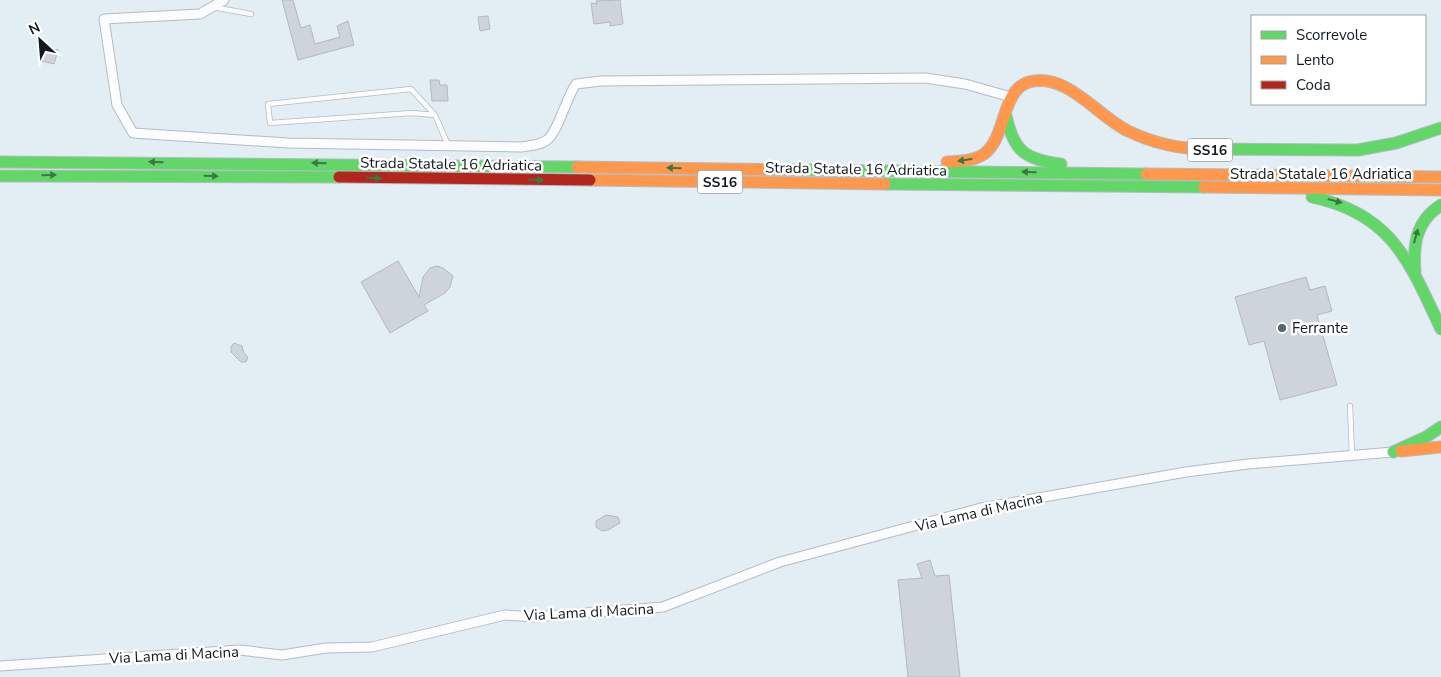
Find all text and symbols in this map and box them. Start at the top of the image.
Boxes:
north arrow [15,15,65,65]
legend [1251,15,1426,105]
text: N [26,18,43,40]
text: Scorrevole [1296,25,1367,45]
text: Lento [1296,50,1334,70]
text: Coda [1296,75,1331,95]
road number: SS16 [1188,138,1232,162]
street label: Strada Statale 16 Adriatica [360,152,542,176]
one-way arrow [956,156,972,164]
one-way arrow [148,157,164,165]
street label: Strada Statale 16 Adriatica [765,157,947,181]
one-way arrow [311,159,327,167]
one-way arrow [666,164,682,172]
street label: Strada Statale 16 Adriatica [1230,164,1412,184]
one-way arrow [1021,168,1037,176]
one-way arrow [41,170,57,178]
road number: SS16 [698,170,742,193]
one-way arrow [203,172,219,180]
one-way arrow [366,174,382,182]
one-way arrow [528,176,544,184]
one-way arrow [1328,198,1343,206]
one-way arrow [1412,228,1420,243]
place label: Ferrante [1292,318,1348,338]
marker: Ferrante [1276,322,1288,334]
street label: Via Lama di Macina [912,488,1045,537]
street label: Via Lama di Macina [523,599,654,625]
street label: Via Lama di Macina [108,642,239,668]

